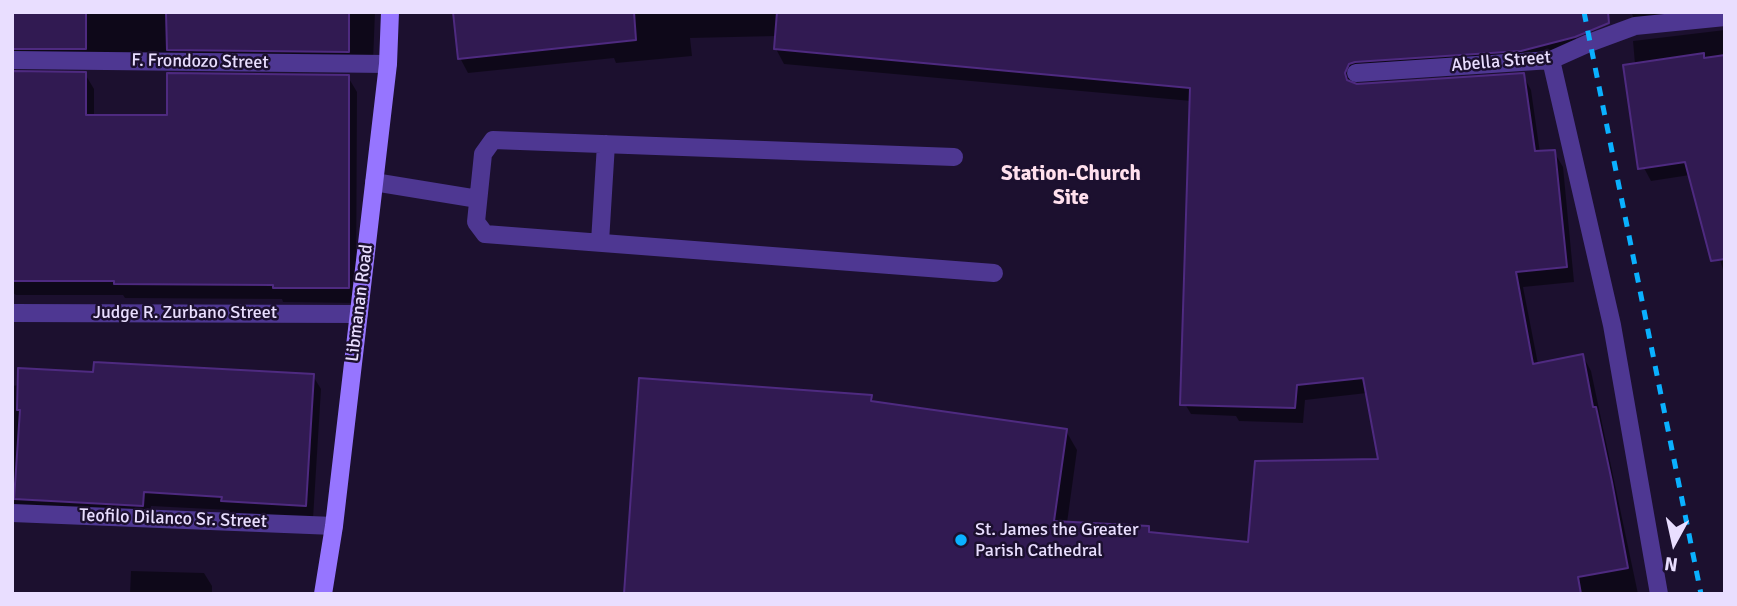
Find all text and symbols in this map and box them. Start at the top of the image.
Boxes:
street label: Abella Street [1450,47,1552,77]
street label: F. Frondozo Street [131,50,269,74]
district label: Station-Church Site [1001,161,1141,211]
street label: Libmanan Road [342,243,378,363]
street label: Judge R. Zurbano Street [93,302,277,324]
street label: Teofilo Dilanco Sr. Street [79,505,267,533]
north arrow [1639,508,1709,578]
place label: St. James the Greater Parish Cathedral [975,519,1139,562]
marker: St. James the Greater Parish Cathedral [953,532,969,548]
text: N [1663,551,1679,577]

